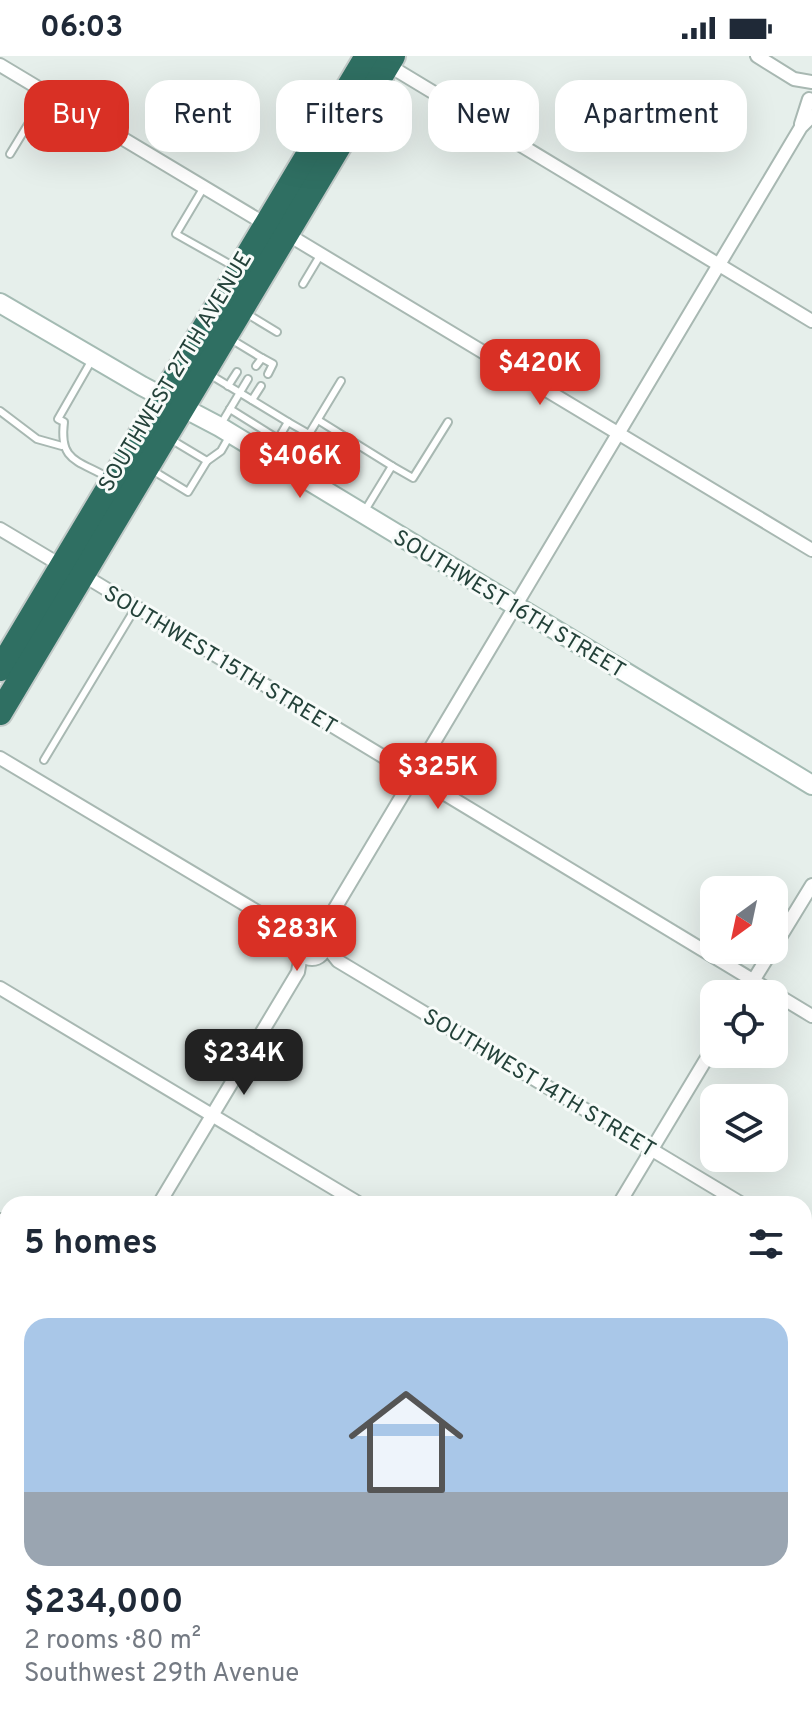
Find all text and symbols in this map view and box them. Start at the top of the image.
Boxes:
text: 06:03 [40,10,123,47]
chip: Buy [24,80,129,152]
chip: Rent [145,80,260,152]
chip: Filters [276,80,412,152]
chip: New [428,80,539,152]
chip: Apartment [555,80,747,152]
street label: SOUTHWEST 27TH AVENUE [94,247,259,497]
pin: $420K [484,339,596,407]
text: $420K [498,348,582,381]
pin: $406K [244,432,356,500]
text: $406K [258,441,342,474]
street label: SOUTHWEST 16TH STREET [388,525,630,685]
street label: SOUTHWEST 15TH STREET [98,581,341,742]
pin: $325K [382,743,494,811]
text: $325K [398,752,478,785]
north arrow [700,876,788,964]
map controls [700,876,788,1172]
pin: $283K [241,905,353,973]
text: $283K [256,914,338,947]
button: locate [700,980,788,1068]
street label: SOUTHWEST 14TH STREET [417,1004,660,1164]
pin: $234K [188,1029,300,1097]
text: $234K [203,1038,285,1071]
button: layers [700,1084,788,1172]
icon: filters [744,1222,788,1266]
text: 5 homes [24,1223,158,1266]
icon: home [334,1370,478,1514]
text: $234,000 [24,1582,183,1625]
text: 2 rooms · 80 m² [24,1625,201,1658]
text: Southwest 29th Avenue [24,1658,299,1691]

